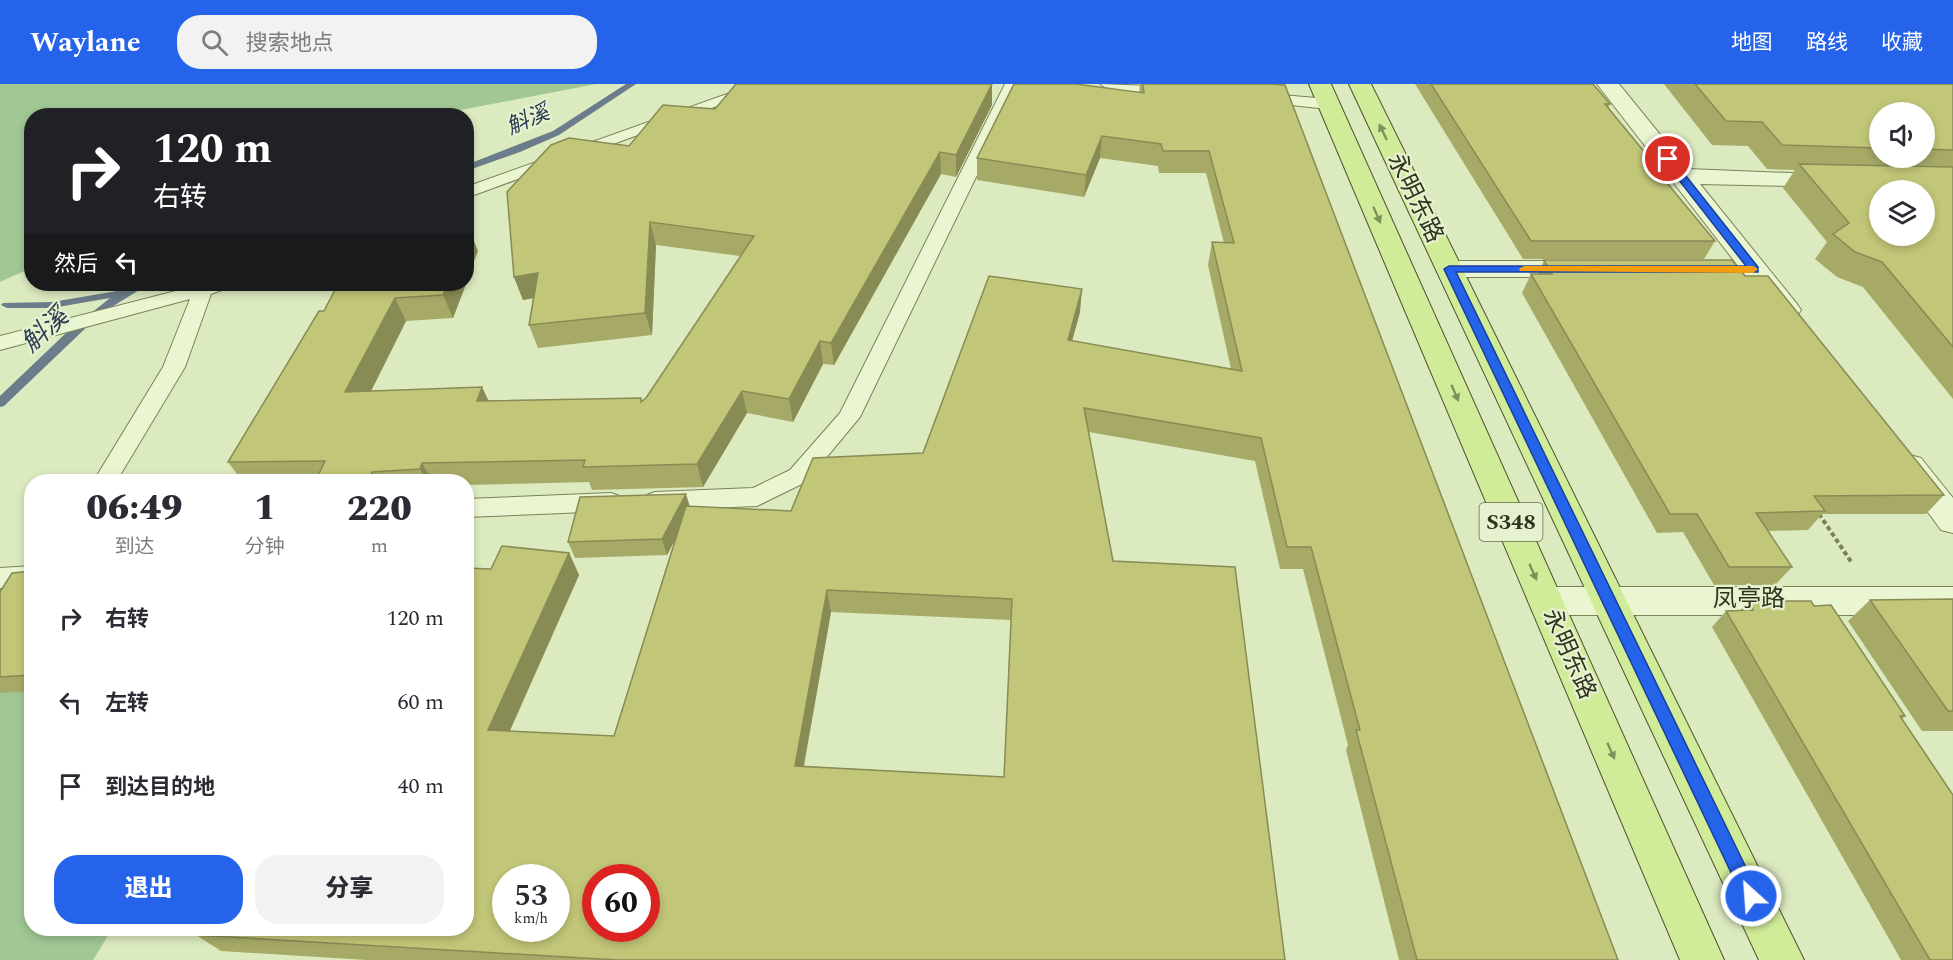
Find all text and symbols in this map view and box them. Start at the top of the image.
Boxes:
search box [177,15,597,69]
text: Waylane [30,21,141,64]
icon: search [198,26,231,59]
text: 搜索地点 [246,27,334,60]
text: 地图 [1731,27,1773,59]
text: 路线 [1806,27,1848,59]
text: 收藏 [1881,27,1923,59]
water label: 斛溪 [501,95,557,144]
map controls [1869,102,1935,246]
button: sound [1869,102,1935,168]
text: 120 m [153,118,272,181]
one-way arrow [1378,123,1388,140]
icon: right [54,132,132,210]
pin [1642,133,1693,184]
icon: arrive [1651,142,1684,175]
street label: 永明东路 [1378,147,1452,249]
text: 右转 [153,177,207,219]
button: layers [1869,180,1935,246]
one-way arrow [1372,206,1381,223]
icon: left [110,246,143,279]
text: 然后 [54,248,98,281]
water label: 斛溪 [12,296,80,362]
one-way arrow [1450,385,1459,402]
text: 06:49 [86,481,183,536]
text: 1 [254,481,276,536]
text: 220 [347,482,412,537]
road number: S348 [1480,503,1543,541]
text: m [371,531,388,561]
text: 到达 [114,532,154,562]
text: 分钟 [245,532,285,562]
one-way arrow [1529,563,1538,581]
street label: 凤亭路 [1713,581,1785,617]
icon: right [54,602,87,635]
text: 120 m [387,602,444,635]
text: 右转 [105,603,149,636]
street label: 永明东路 [1533,603,1605,705]
icon: left [54,686,87,719]
text: 60 m [398,686,444,719]
text: 左转 [105,687,149,720]
one-way arrow [1606,742,1616,760]
icon: arrive [54,770,87,803]
text: 40 m [398,770,444,803]
text: 到达目的地 [105,771,215,804]
button: 退出 [54,855,243,924]
button: 分享 [255,855,444,924]
speed limit sign: 60 [582,864,660,942]
position arrow [1719,864,1783,928]
text: 53 [514,873,548,919]
text: km/h [514,907,548,930]

